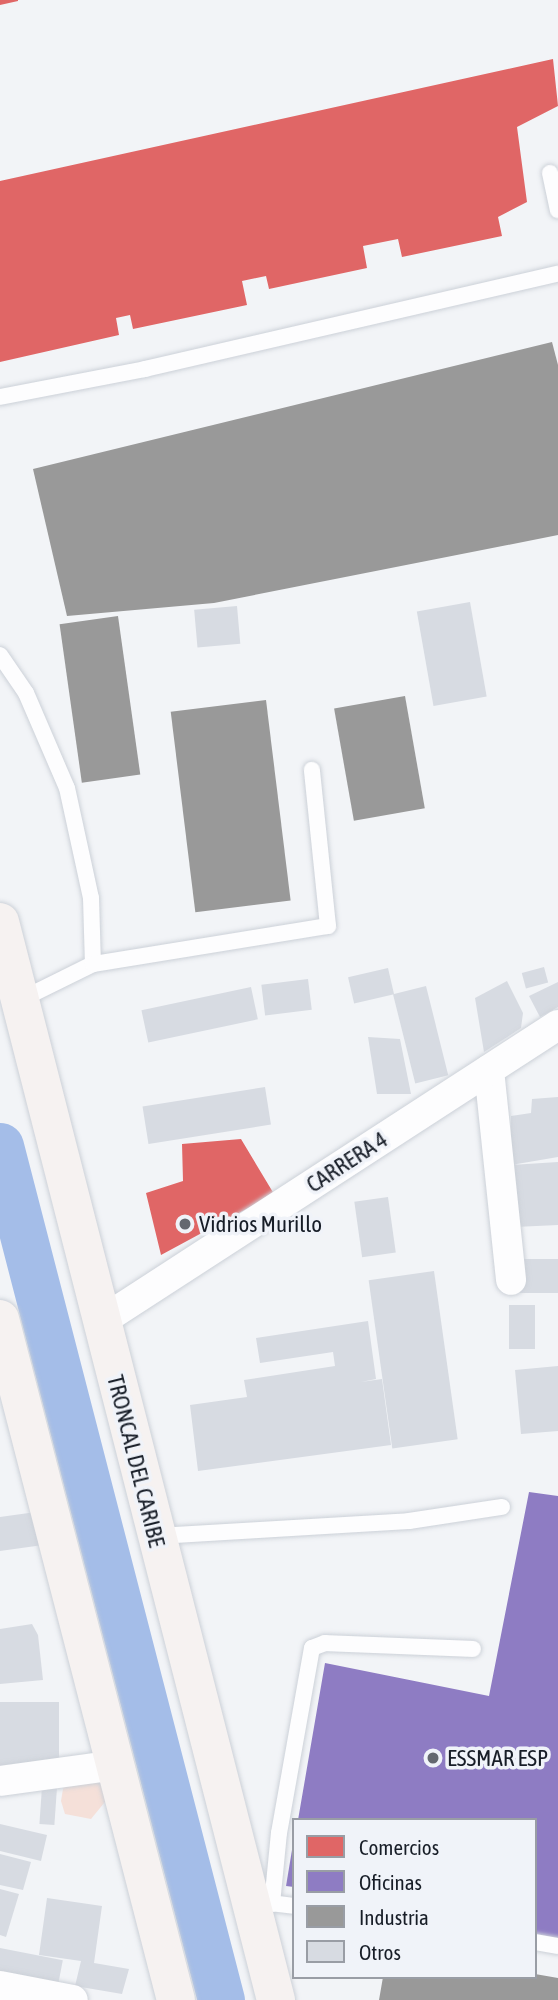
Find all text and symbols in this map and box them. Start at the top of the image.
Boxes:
street label: CARRERA 4 [301,1126,393,1198]
place label: Vidrios Murillo [199,1210,322,1238]
marker: Vidrios Murillo [177,1216,193,1232]
street label: TRONCAL DEL CARIBE [101,1372,171,1550]
place label: ESSMAR ESP [447,1744,548,1772]
marker: ESSMAR ESP [425,1750,441,1766]
legend [292,1818,537,1979]
text: Comercios [359,1835,439,1859]
text: Oficinas [359,1870,422,1894]
text: Industria [359,1905,429,1929]
text: Otros [359,1940,401,1964]

